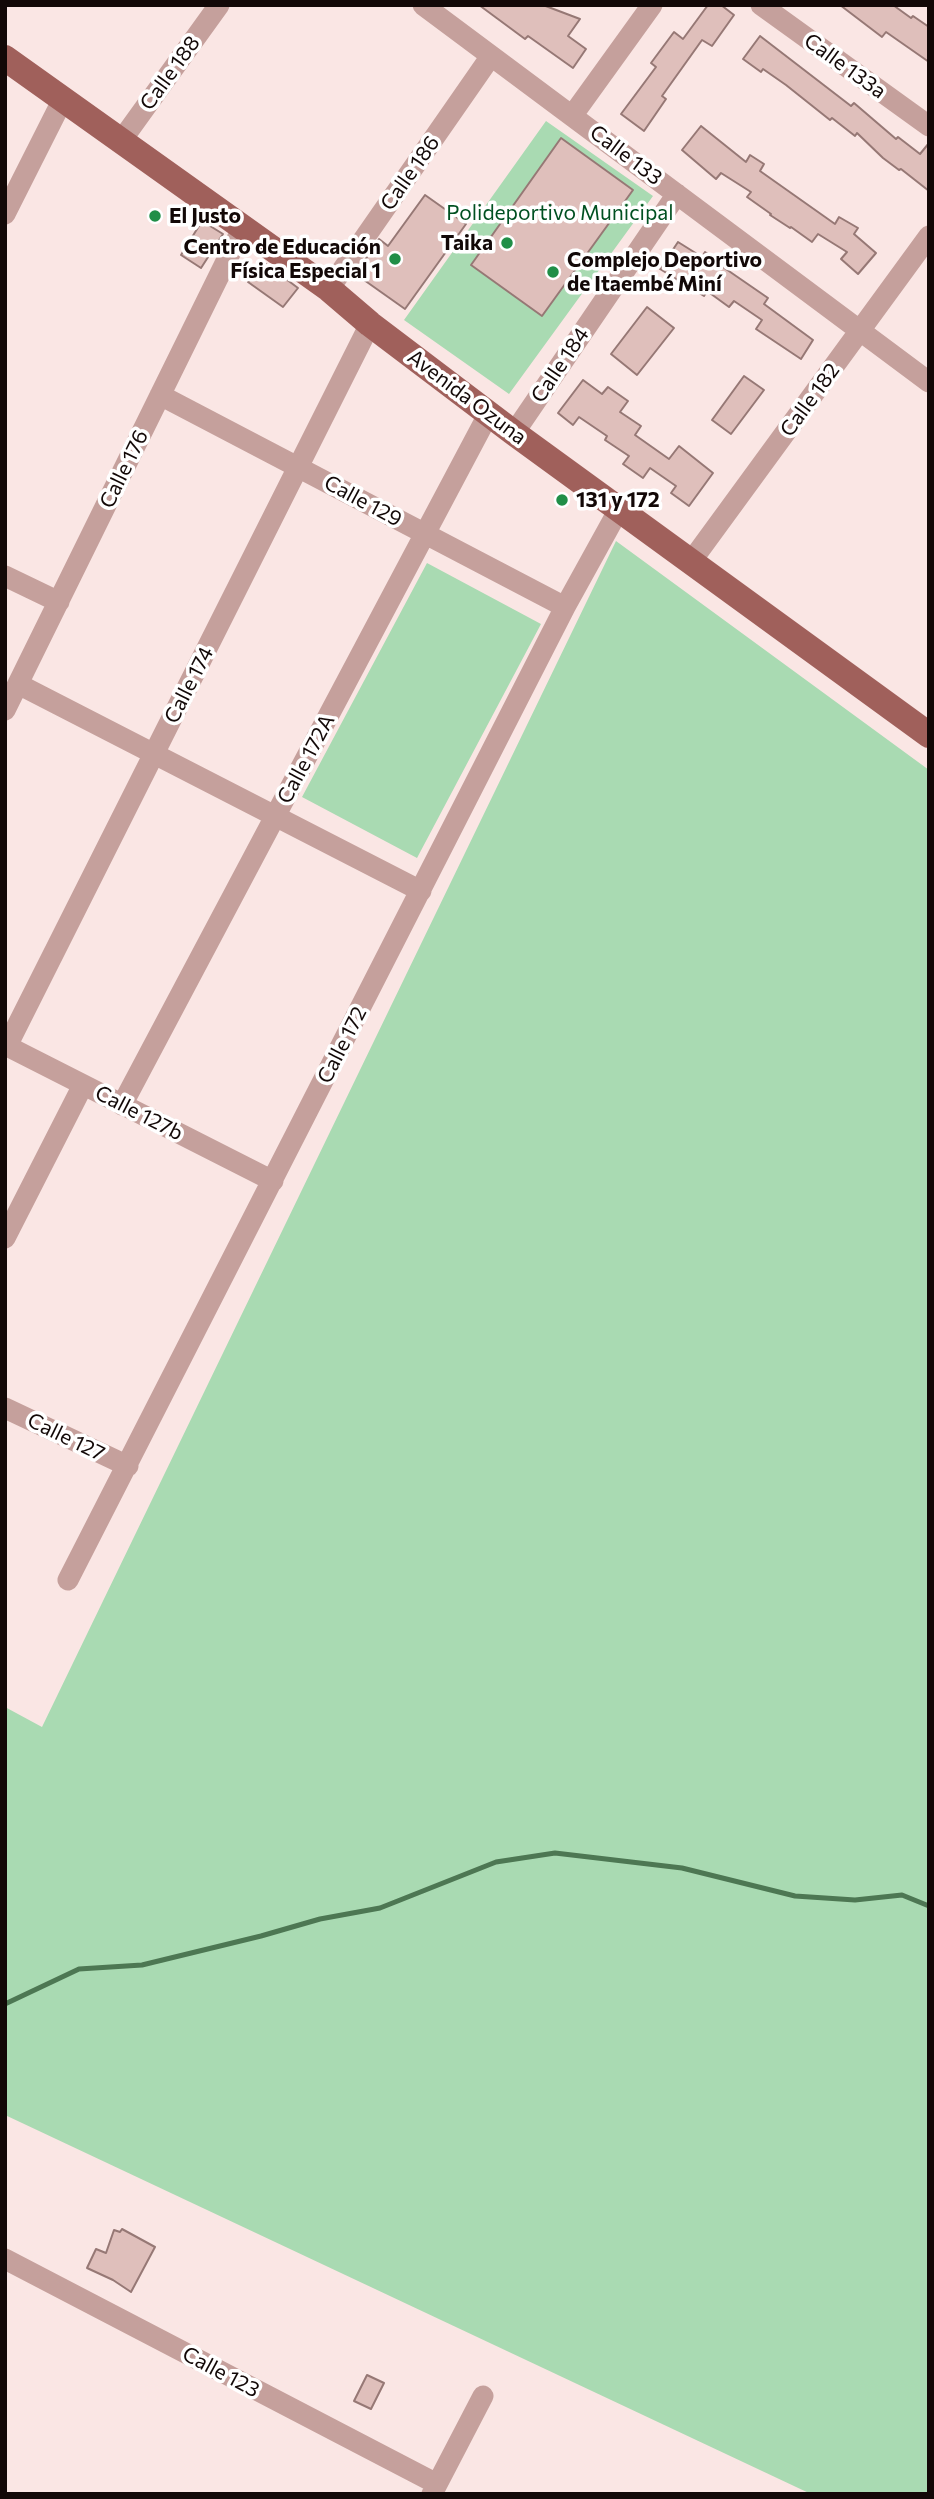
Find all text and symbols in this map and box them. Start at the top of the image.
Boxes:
street label: Calle 133a [799,28,891,104]
street label: Calle 188 [135,31,205,115]
street label: Calle 133 [585,120,667,190]
street label: Calle 186 [375,131,445,215]
park label: Polideportivo Municipal [446,200,674,226]
place label: El Justo [169,203,241,229]
marker: El Justo [147,208,163,224]
place label: Taika [441,230,493,256]
place label: Centro de Educación Física Especial 1 [184,234,381,284]
marker: Taika [499,235,515,251]
place label: Complejo Deportivo de Itaembé Miní [567,247,762,297]
marker: Centro de Educación Física Especial 1 [387,251,403,267]
marker: Complejo Deportivo de Itaembé Miní [545,264,561,280]
street label: Calle 184 [526,323,594,407]
street label: Avenida Ozuna [403,344,531,450]
street label: Calle 182 [775,358,845,442]
street label: Calle 176 [94,426,154,512]
street label: Calle 129 [320,470,406,532]
place label: 131 y 172 [576,487,660,513]
marker: 131 y 172 [554,492,570,508]
street label: Calle 174 [159,643,219,727]
street label: Calle 172A [272,710,340,808]
street label: Calle 172 [312,1002,372,1088]
street label: Calle 127b [91,1080,187,1146]
street label: Calle 127 [23,1408,109,1466]
street label: Calle 123 [178,2341,264,2403]

